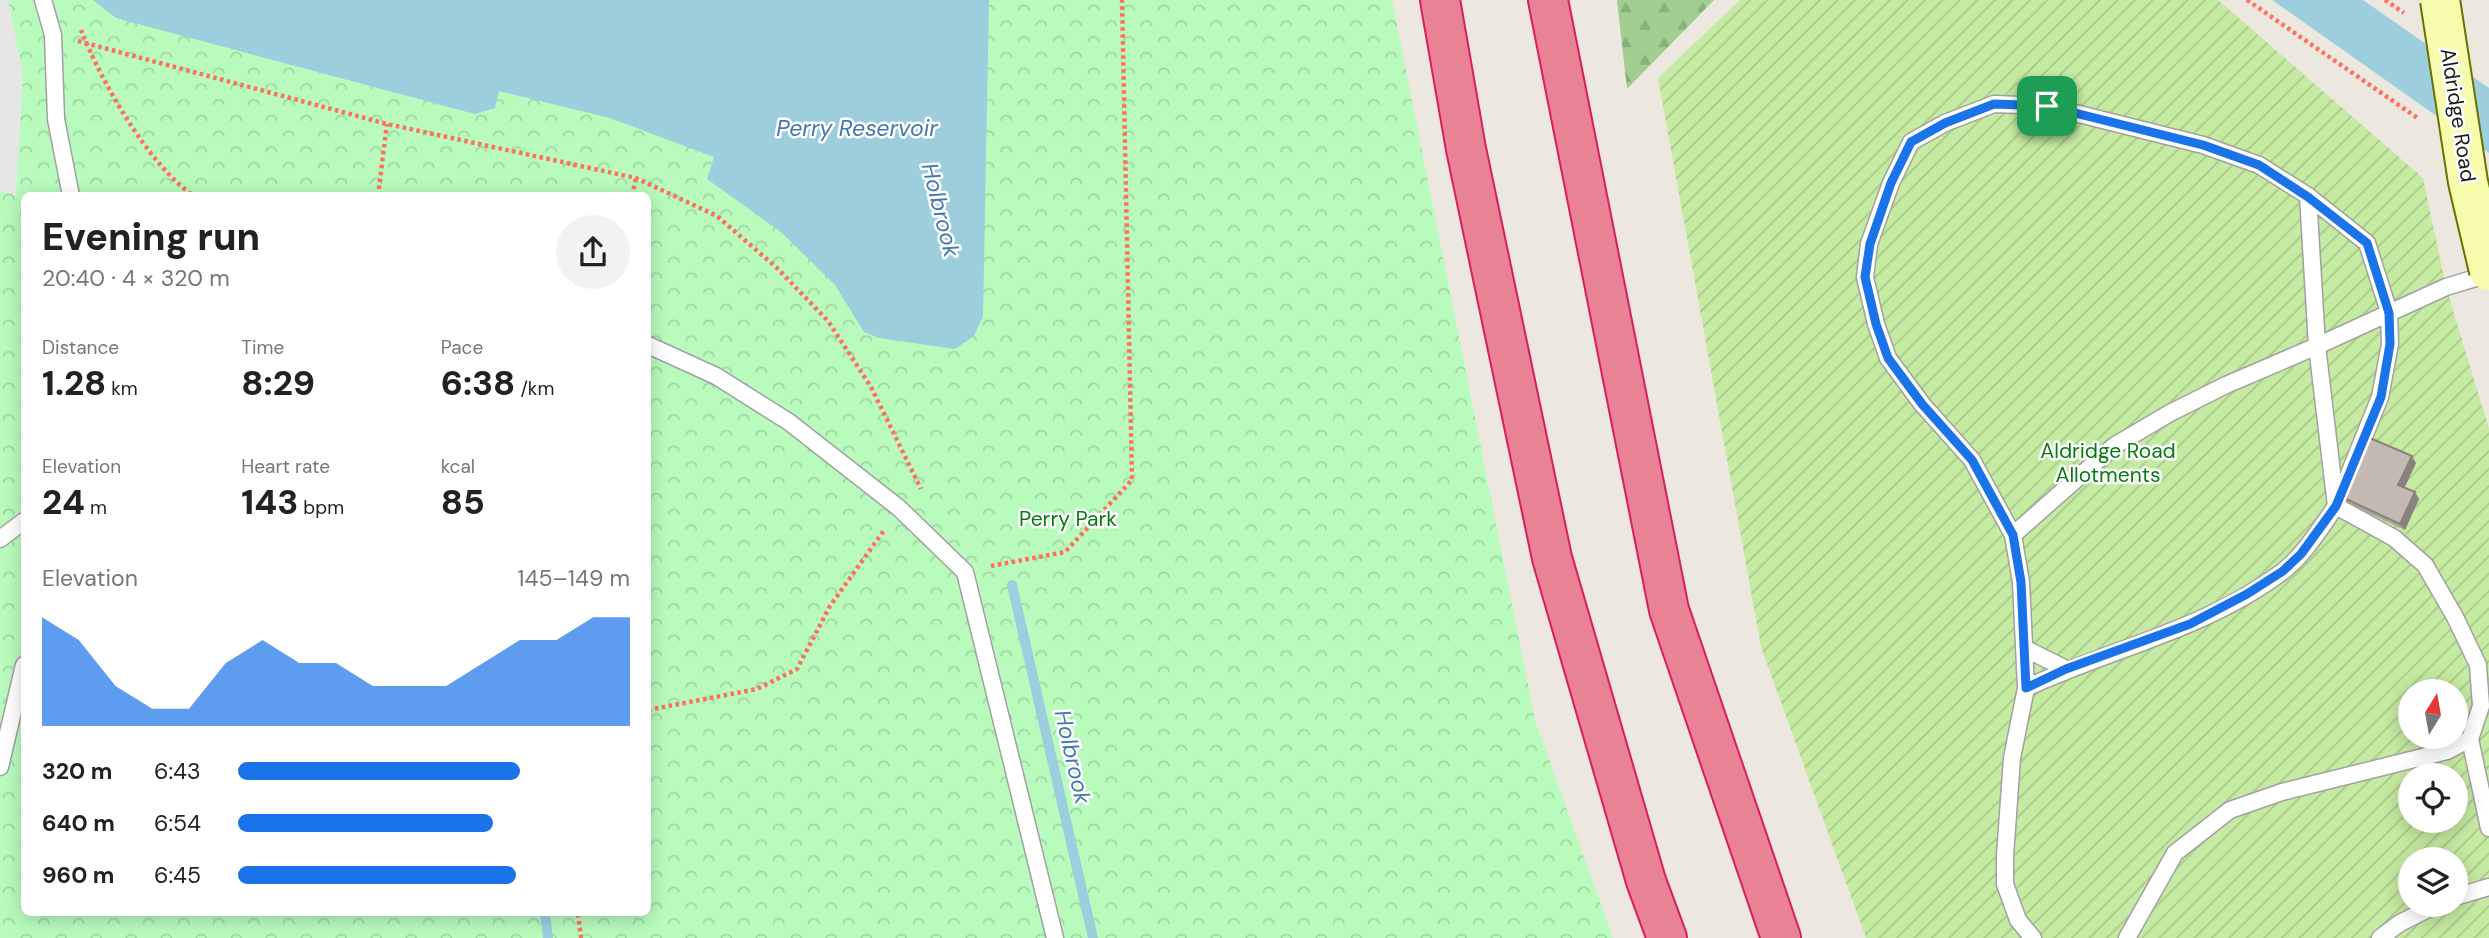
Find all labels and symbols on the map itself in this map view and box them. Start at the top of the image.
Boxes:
street label: Aldridge Road [2434,46,2482,184]
pin [2017,76,2077,136]
water label: Perry Reservoir [776,113,939,143]
water label: Holbrook [915,160,967,260]
park label: Aldridge Road Allotments [2040,437,2176,489]
park label: Perry Park [1019,505,1117,533]
north arrow [2398,679,2468,749]
water label: Holbrook [1048,707,1098,807]

